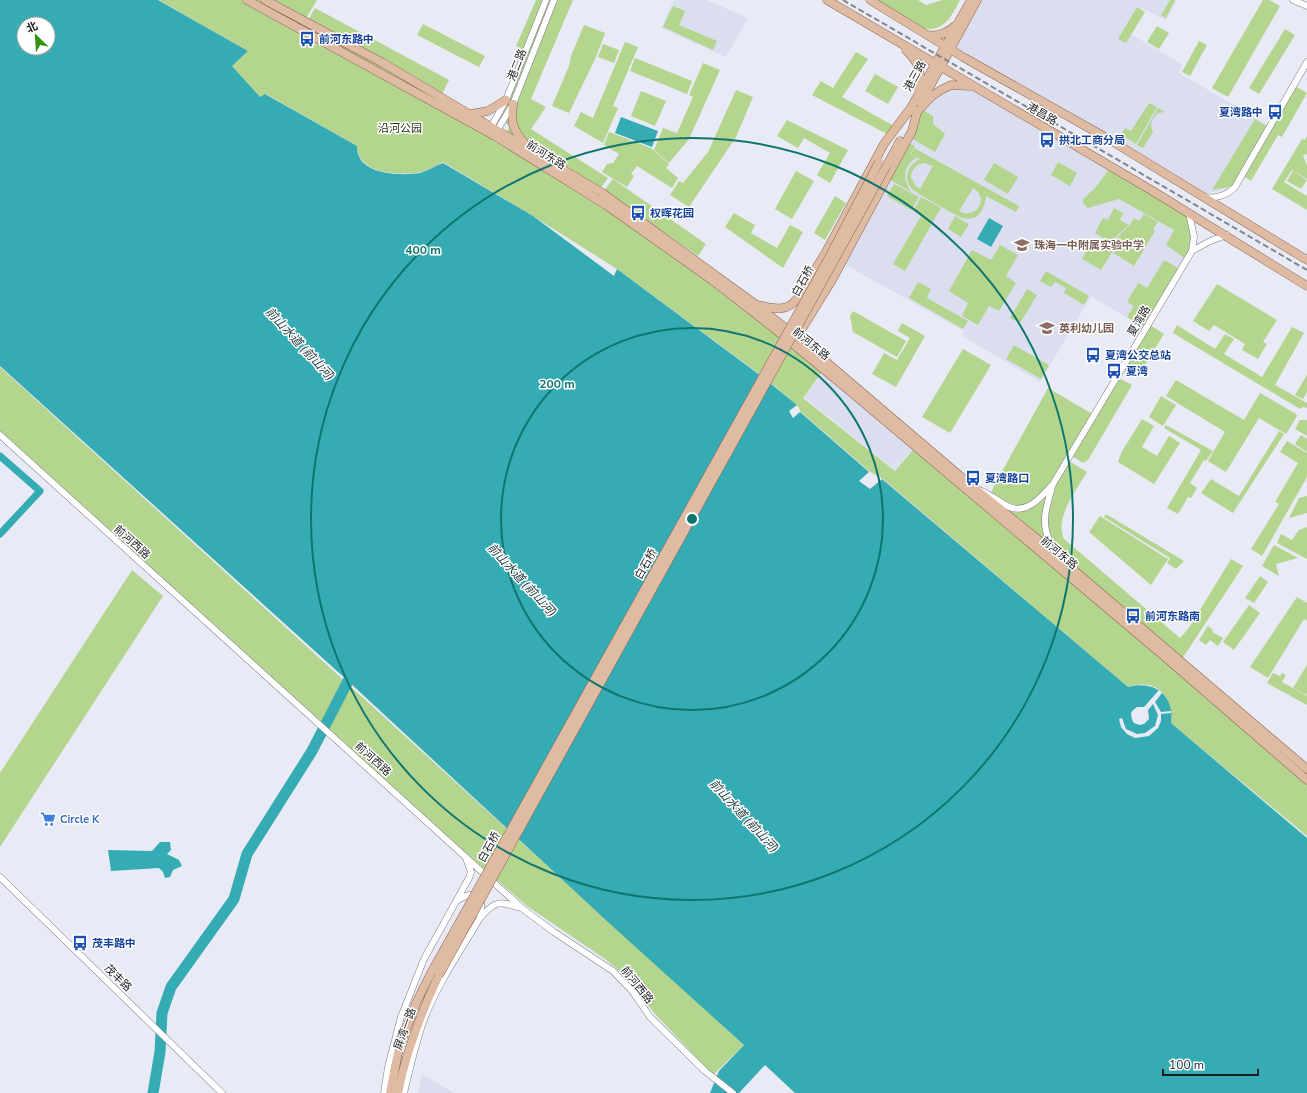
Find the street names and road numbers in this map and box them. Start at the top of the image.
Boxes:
street label: 港二路 [504,47,530,83]
street label: 港三路 [900,58,930,94]
street label: 港昌路 [1024,99,1060,129]
street label: 前河东路 [523,137,569,173]
street label: 白石桥 [788,263,818,299]
street label: 夏湾路 [1124,303,1154,339]
street label: 前河东路 [789,324,833,364]
street label: 前河西路 [111,522,153,562]
street label: 前河东路 [1037,533,1081,573]
street label: 白石桥 [631,546,661,582]
street label: 前河西路 [352,739,394,779]
street label: 白石桥 [474,829,504,865]
street label: 茂丰路 [101,961,135,995]
street label: 前河西路 [617,963,657,1007]
street label: 屏湾一路 [390,1006,420,1052]

